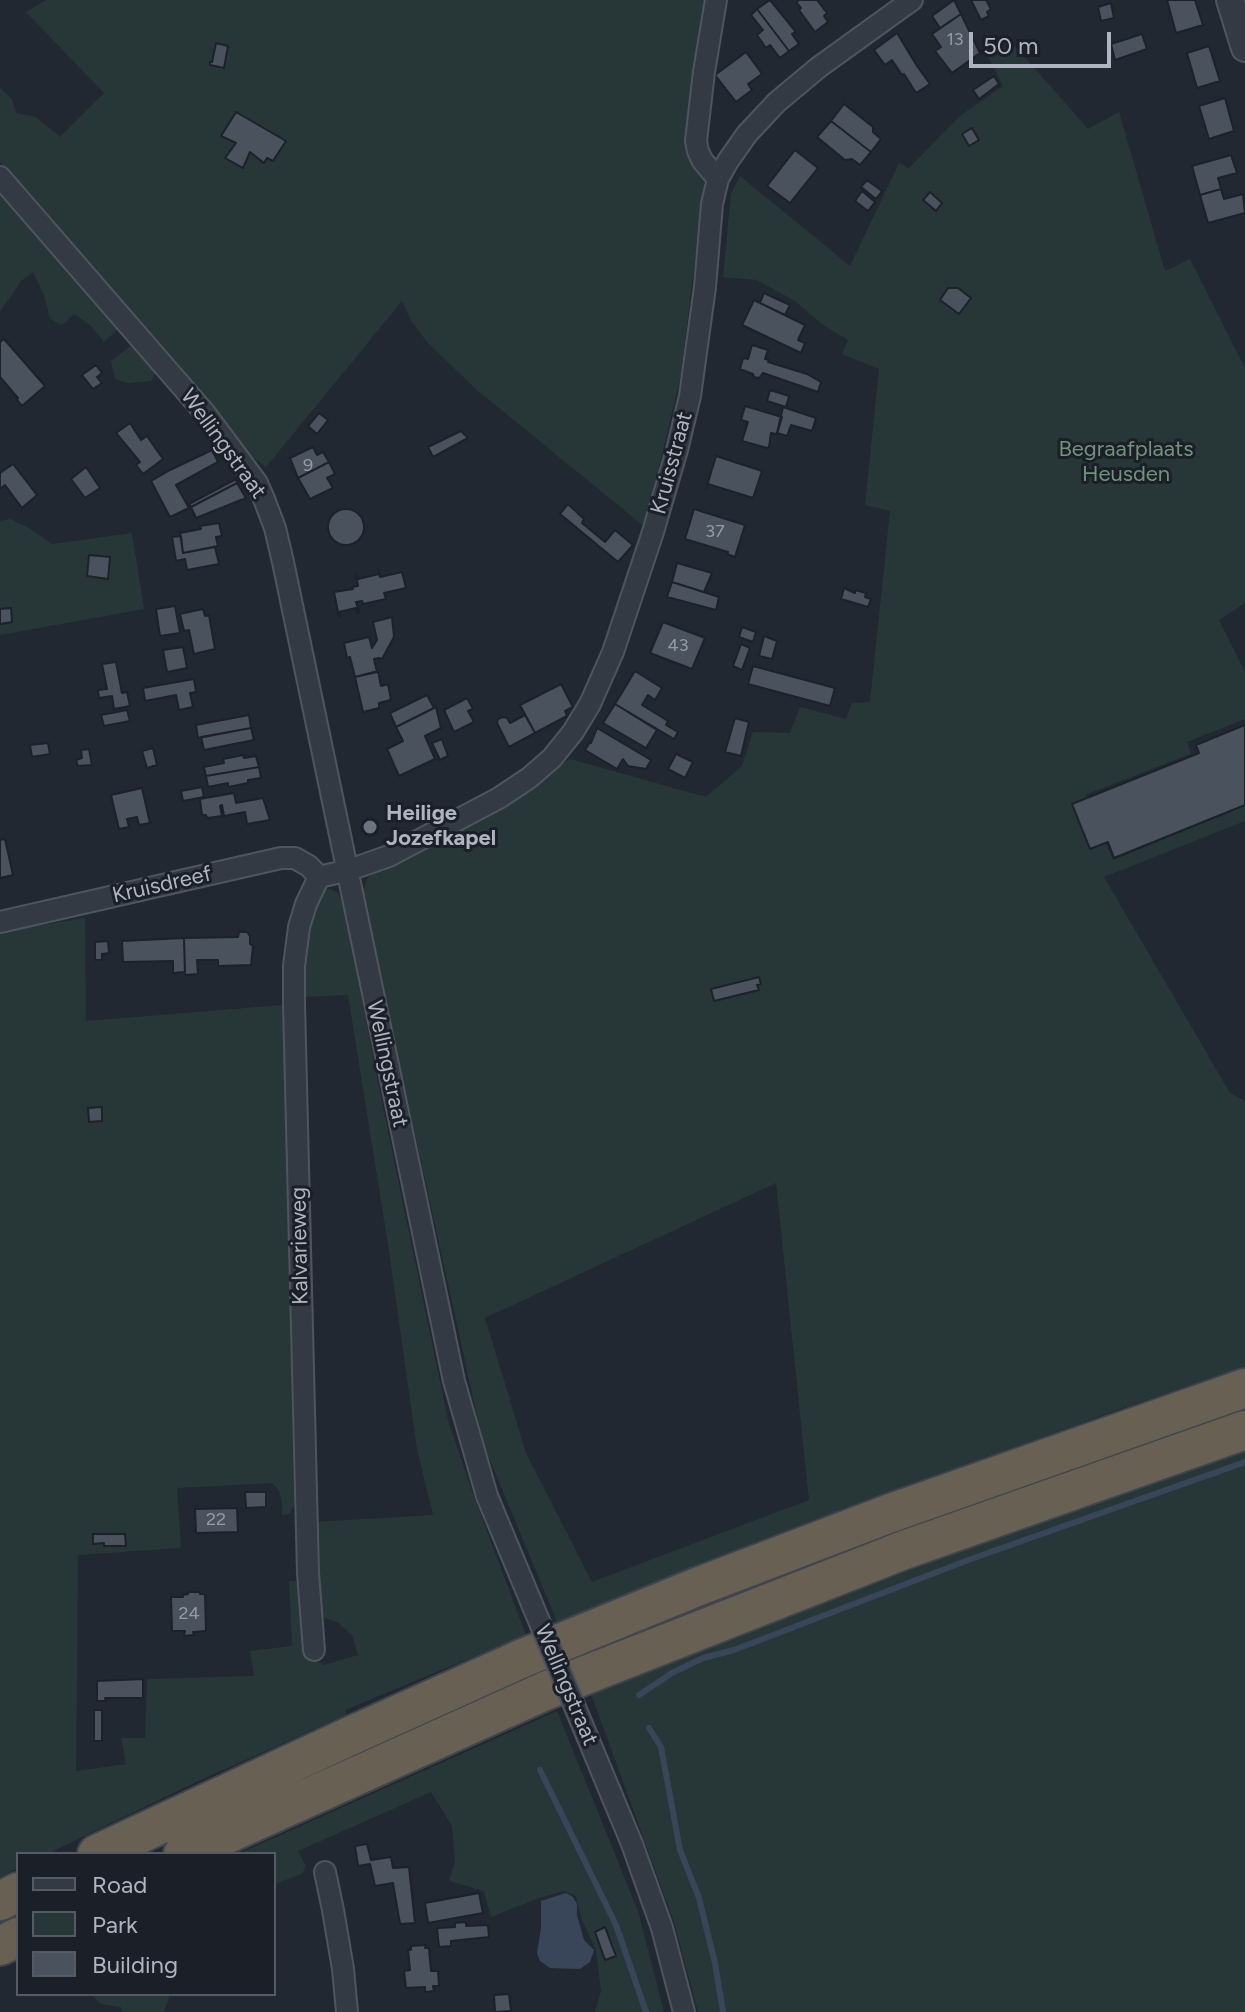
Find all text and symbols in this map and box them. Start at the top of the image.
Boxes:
scale bar [973,16,1115,66]
house number: 13 [946,29,964,51]
text: 50 m [983,31,1039,60]
street label: Wellingstraat [174,384,272,504]
street label: Kruisstraat [646,409,698,517]
park label: Begraafplaats Heusden [1058,437,1194,488]
house number: 9 [303,455,313,477]
house number: 37 [705,521,725,543]
house number: 43 [668,635,688,657]
place label: Heilige Jozefkapel [386,801,496,852]
marker: Heilige Jozefkapel [361,818,379,836]
street label: Kruisdreef [110,861,214,909]
street label: Wellingstraat [361,998,413,1130]
street label: Kalvarieweg [286,1187,314,1305]
house number: 22 [206,1509,226,1531]
house number: 24 [178,1603,200,1625]
street label: Wellingstraat [529,1620,603,1750]
legend [16,1852,276,1996]
text: Road [92,1870,147,1899]
text: Park [92,1910,138,1939]
text: Building [92,1950,178,1979]

